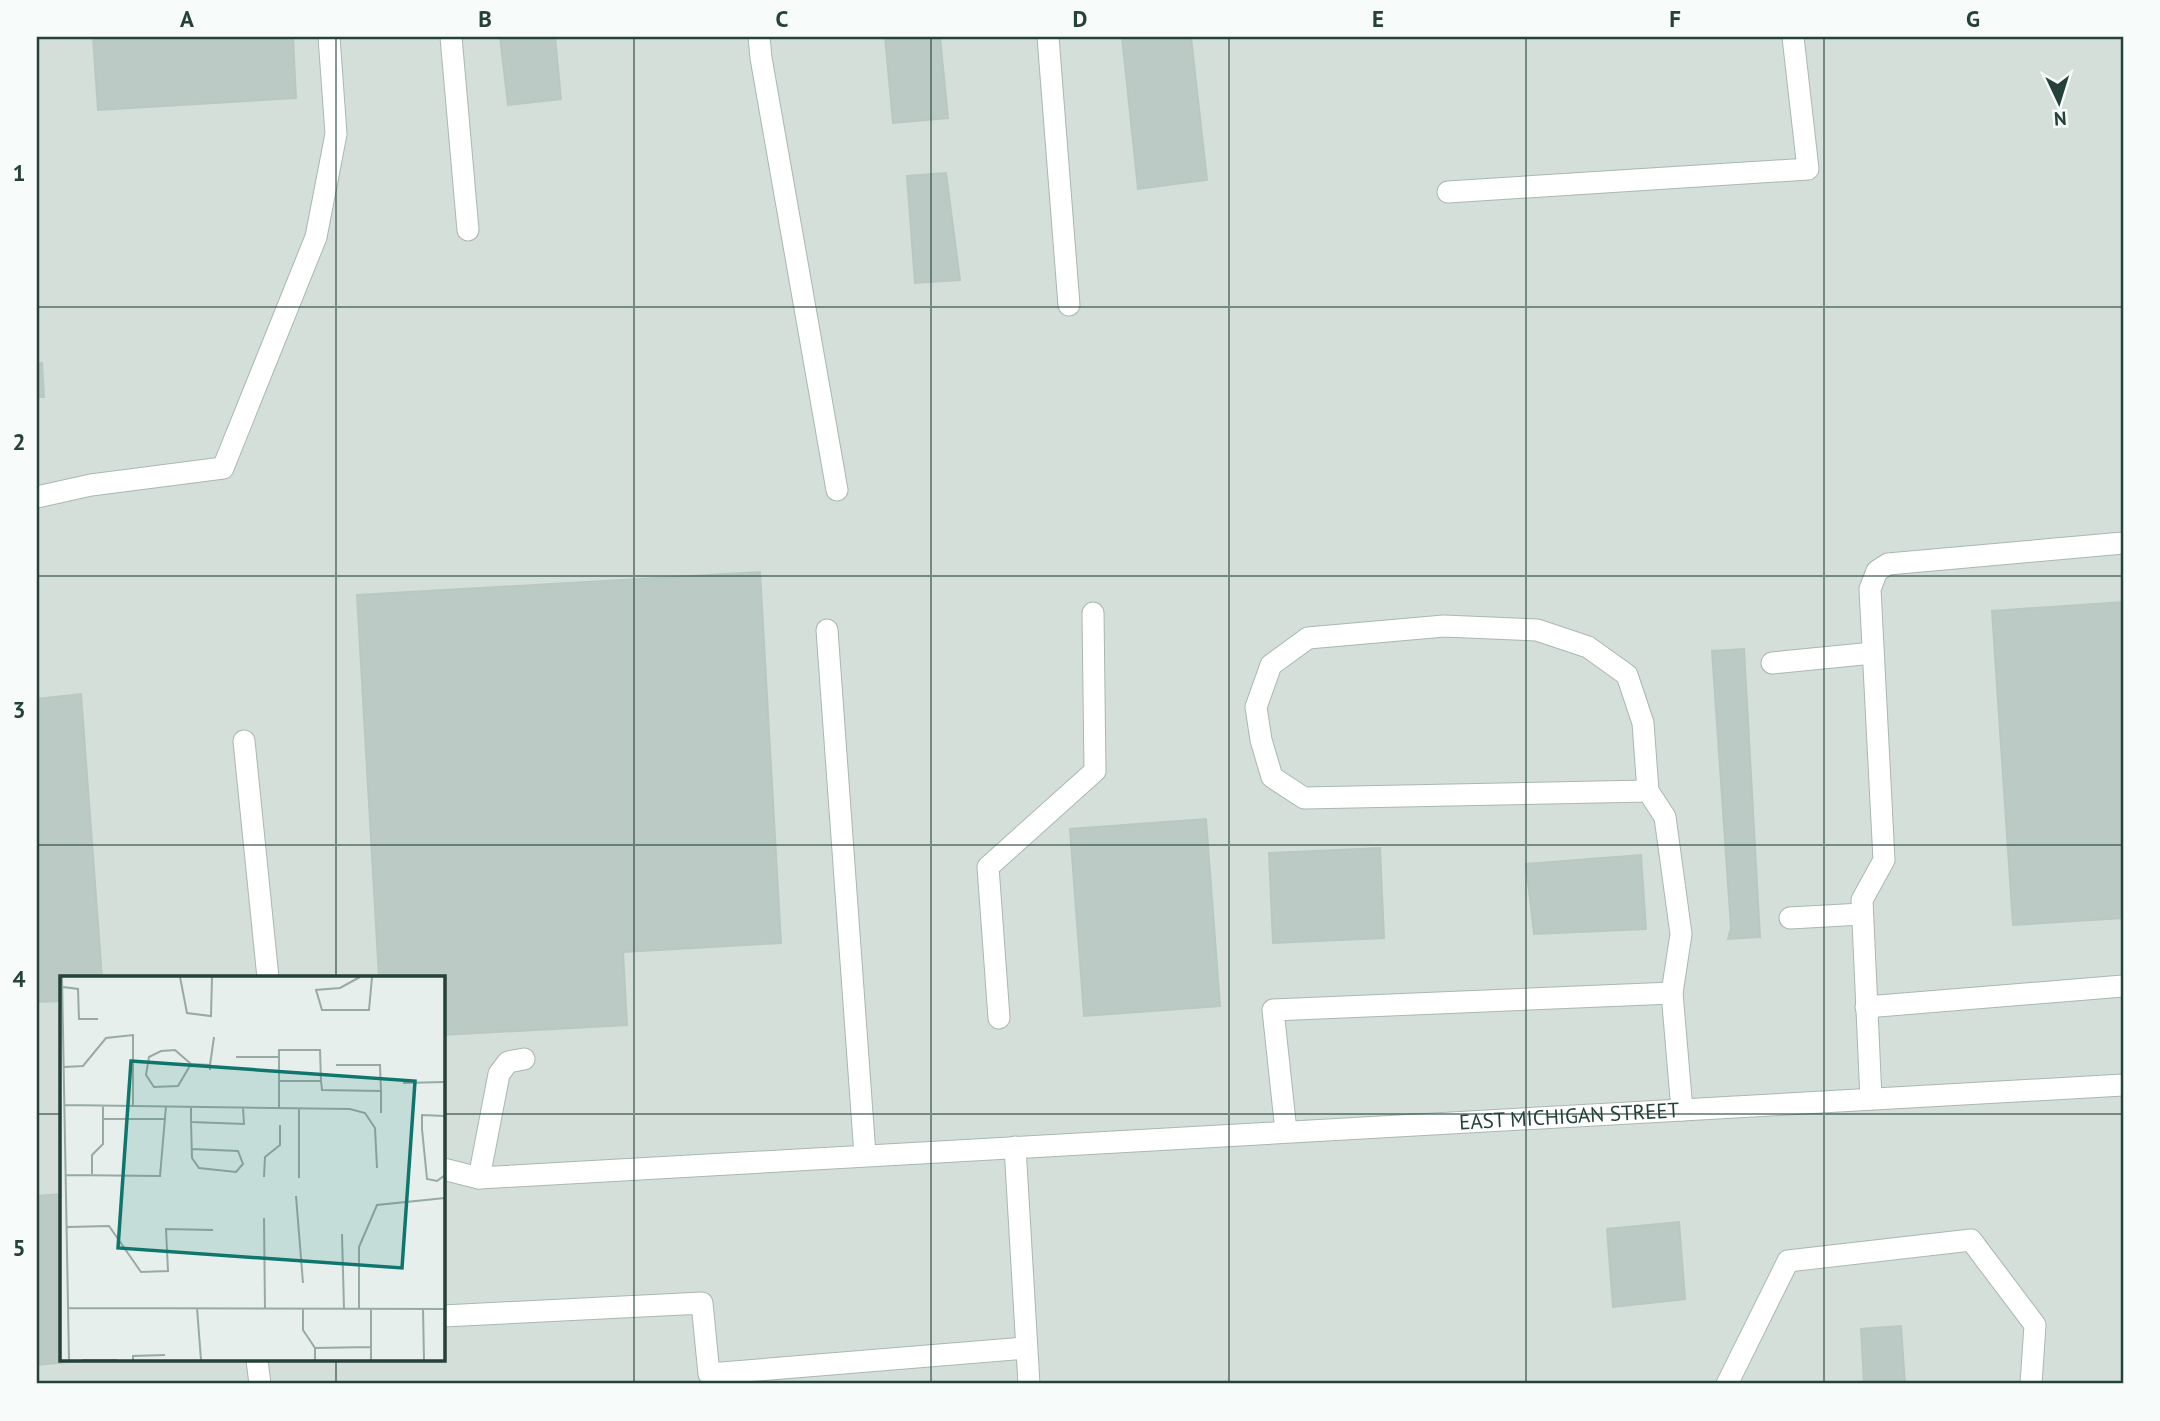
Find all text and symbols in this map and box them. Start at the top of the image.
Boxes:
text: A [180,4,194,33]
text: B [478,4,492,33]
text: C [776,4,789,33]
text: D [1073,4,1087,33]
text: E [1372,4,1384,33]
text: F [1669,4,1681,33]
text: G [1966,4,1980,33]
north arrow [2024,66,2094,136]
text: N [2053,107,2067,131]
text: 1 [12,158,26,187]
text: 2 [12,427,26,456]
text: 3 [12,695,26,724]
text: 4 [12,964,26,993]
inset map [60,976,444,1362]
street label: EAST MICHIGAN STREET [1458,1096,1680,1136]
text: 5 [12,1233,26,1262]

